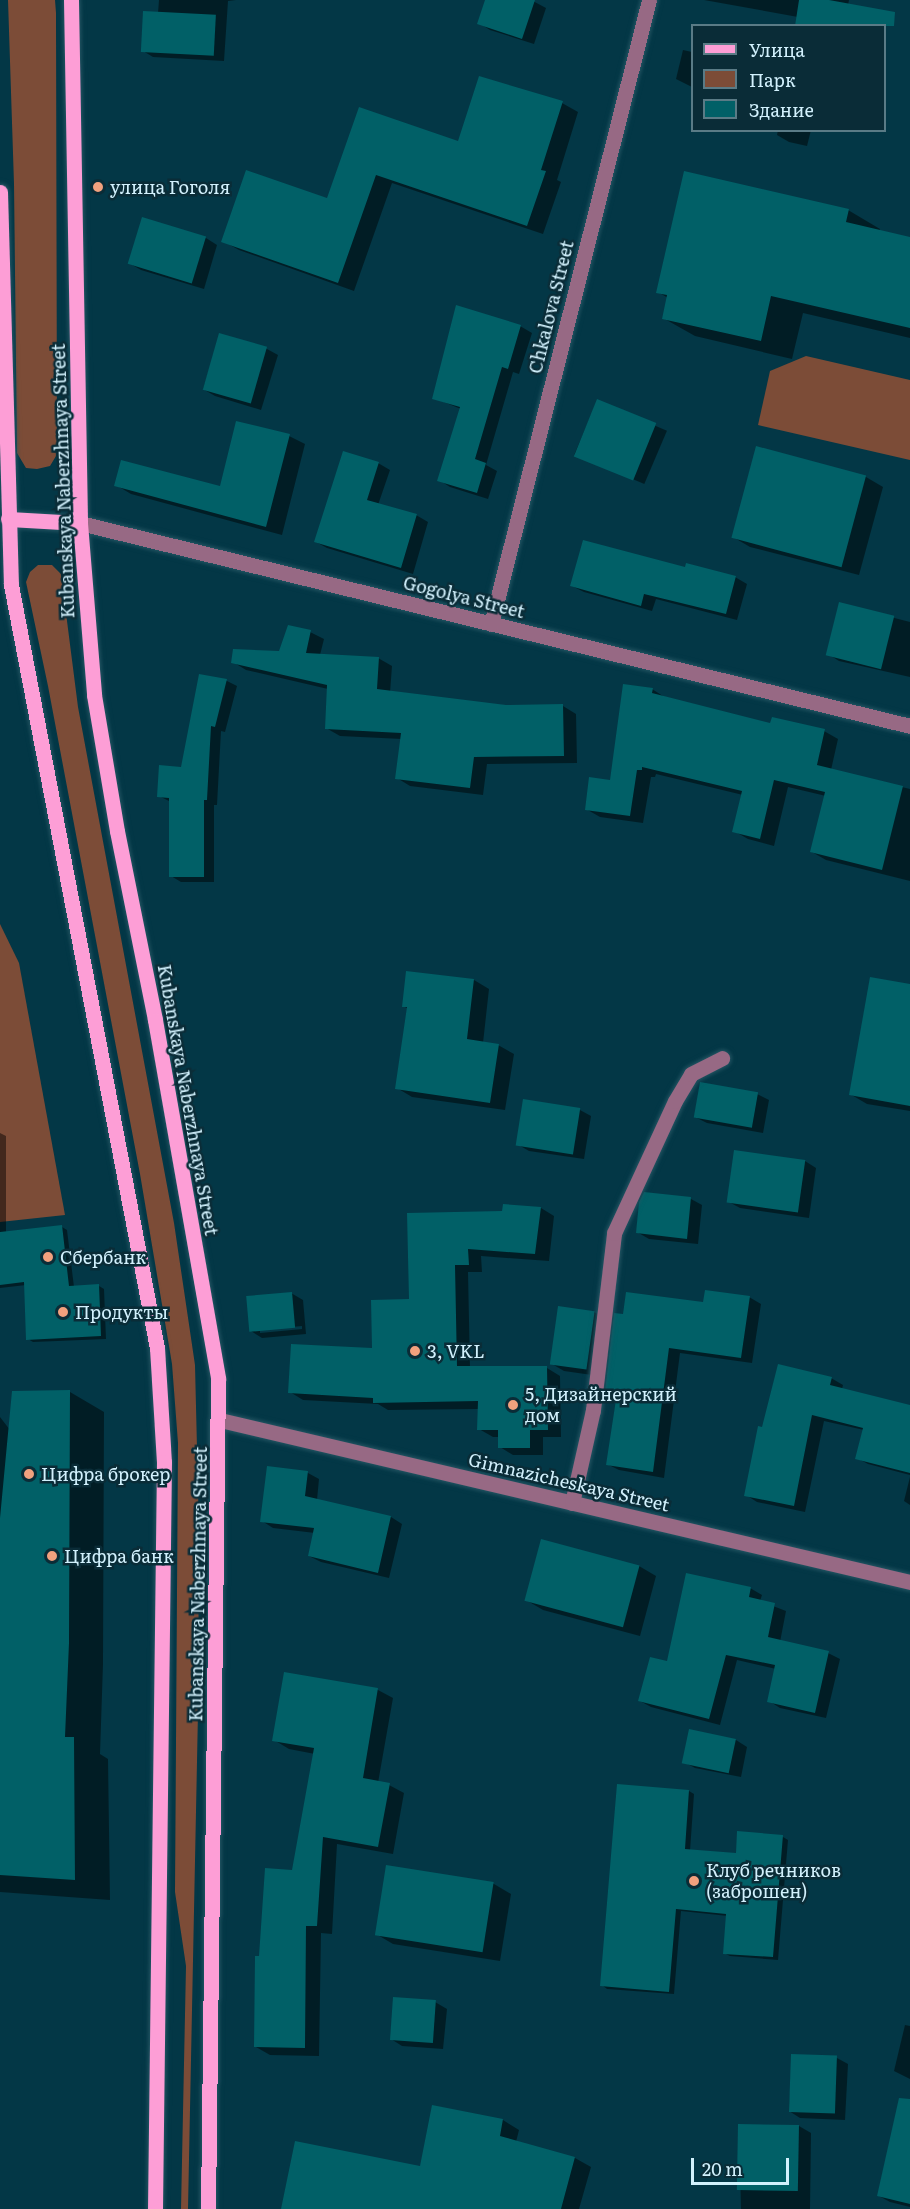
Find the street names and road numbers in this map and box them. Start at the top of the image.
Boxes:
street label: Chkalova Street [524,238,578,376]
street label: Kubanskaya Naberzhnaya Street [47,343,79,619]
street label: Gogolya Street [401,571,527,623]
street label: Kubanskaya Naberzhnaya Street [153,963,223,1237]
street label: Kubanskaya Naberzhnaya Street [185,1446,211,1722]
street label: Gimnazicheskaya Street [466,1448,672,1516]

